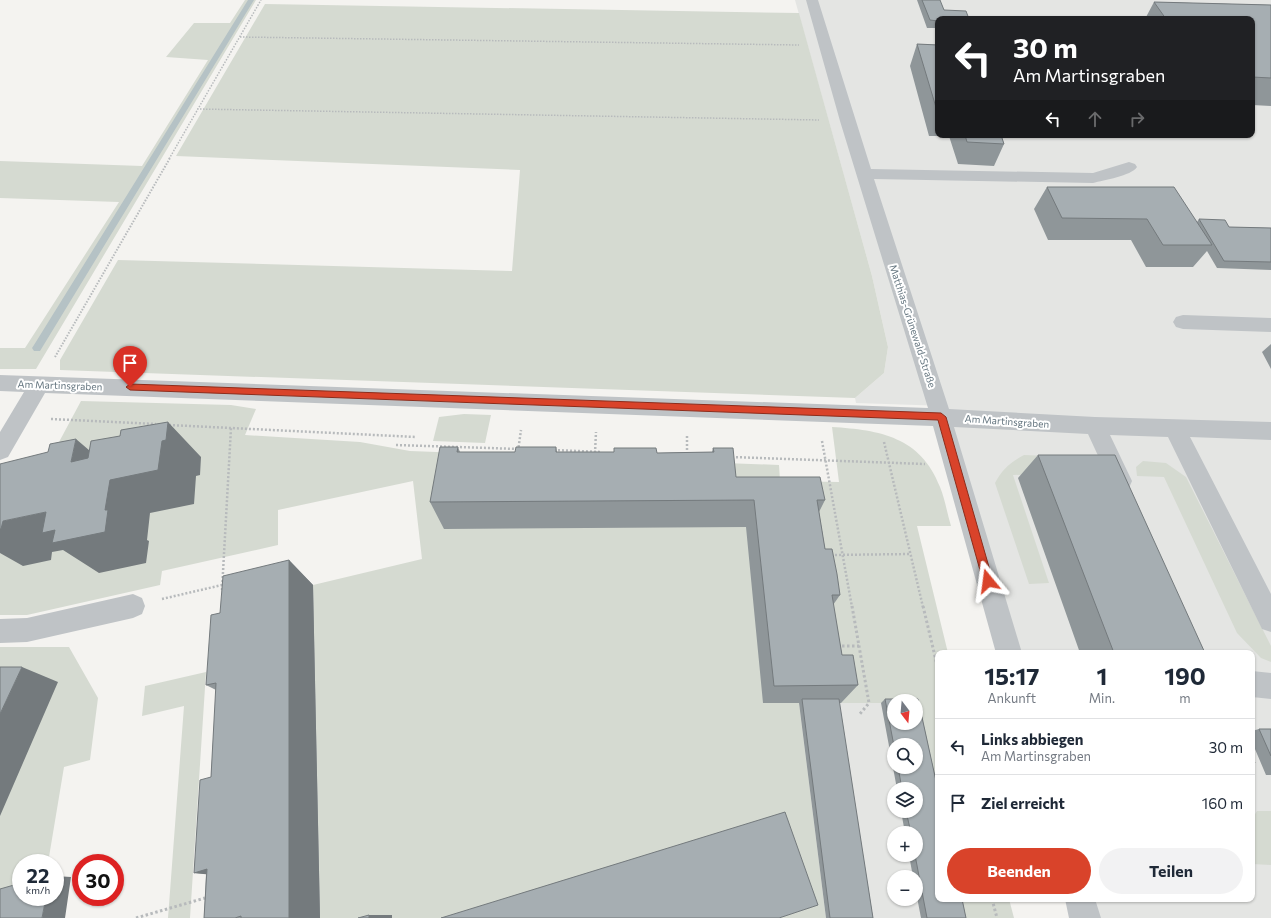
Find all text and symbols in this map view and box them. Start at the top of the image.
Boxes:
text: 30 m [1013,30,1078,64]
icon: left [947,32,999,84]
text: Am Martinsgraben [1013,64,1165,86]
icon: left [1042,108,1064,130]
icon: ahead [1084,108,1106,130]
icon: right [1126,108,1148,130]
street label: Matthias-Grünewald-Straße [887,263,939,389]
pin [113,346,147,387]
icon: arrive [119,352,141,374]
street label: Am Martinsgraben [17,378,103,392]
street label: Am Martinsgraben [964,412,1050,430]
position arrow [967,560,1009,602]
text: 15:17 [984,661,1039,690]
text: 1 [1096,661,1107,690]
text: 190 [1164,661,1206,690]
text: Ankunft [988,690,1036,706]
text: Min. [1089,690,1115,706]
text: m [1179,690,1191,706]
north arrow [887,694,923,730]
map controls [887,694,923,906]
text: Links abbiegen [981,730,1083,748]
icon: left [947,736,969,758]
button: search [887,738,923,774]
text: 30 m [1209,738,1243,756]
text: Am Martinsgraben [981,748,1091,764]
button: layers [887,782,923,818]
icon: arrive [947,792,969,814]
text: Ziel erreicht [981,794,1065,812]
text: 160 m [1202,794,1243,812]
button: + [887,826,923,862]
button: Beenden [947,848,1091,894]
button: Teilen [1099,848,1243,894]
speed limit sign: 30 [72,854,124,906]
text: 22 [27,863,49,887]
button: − [887,870,923,906]
text: km/h [26,884,50,896]

